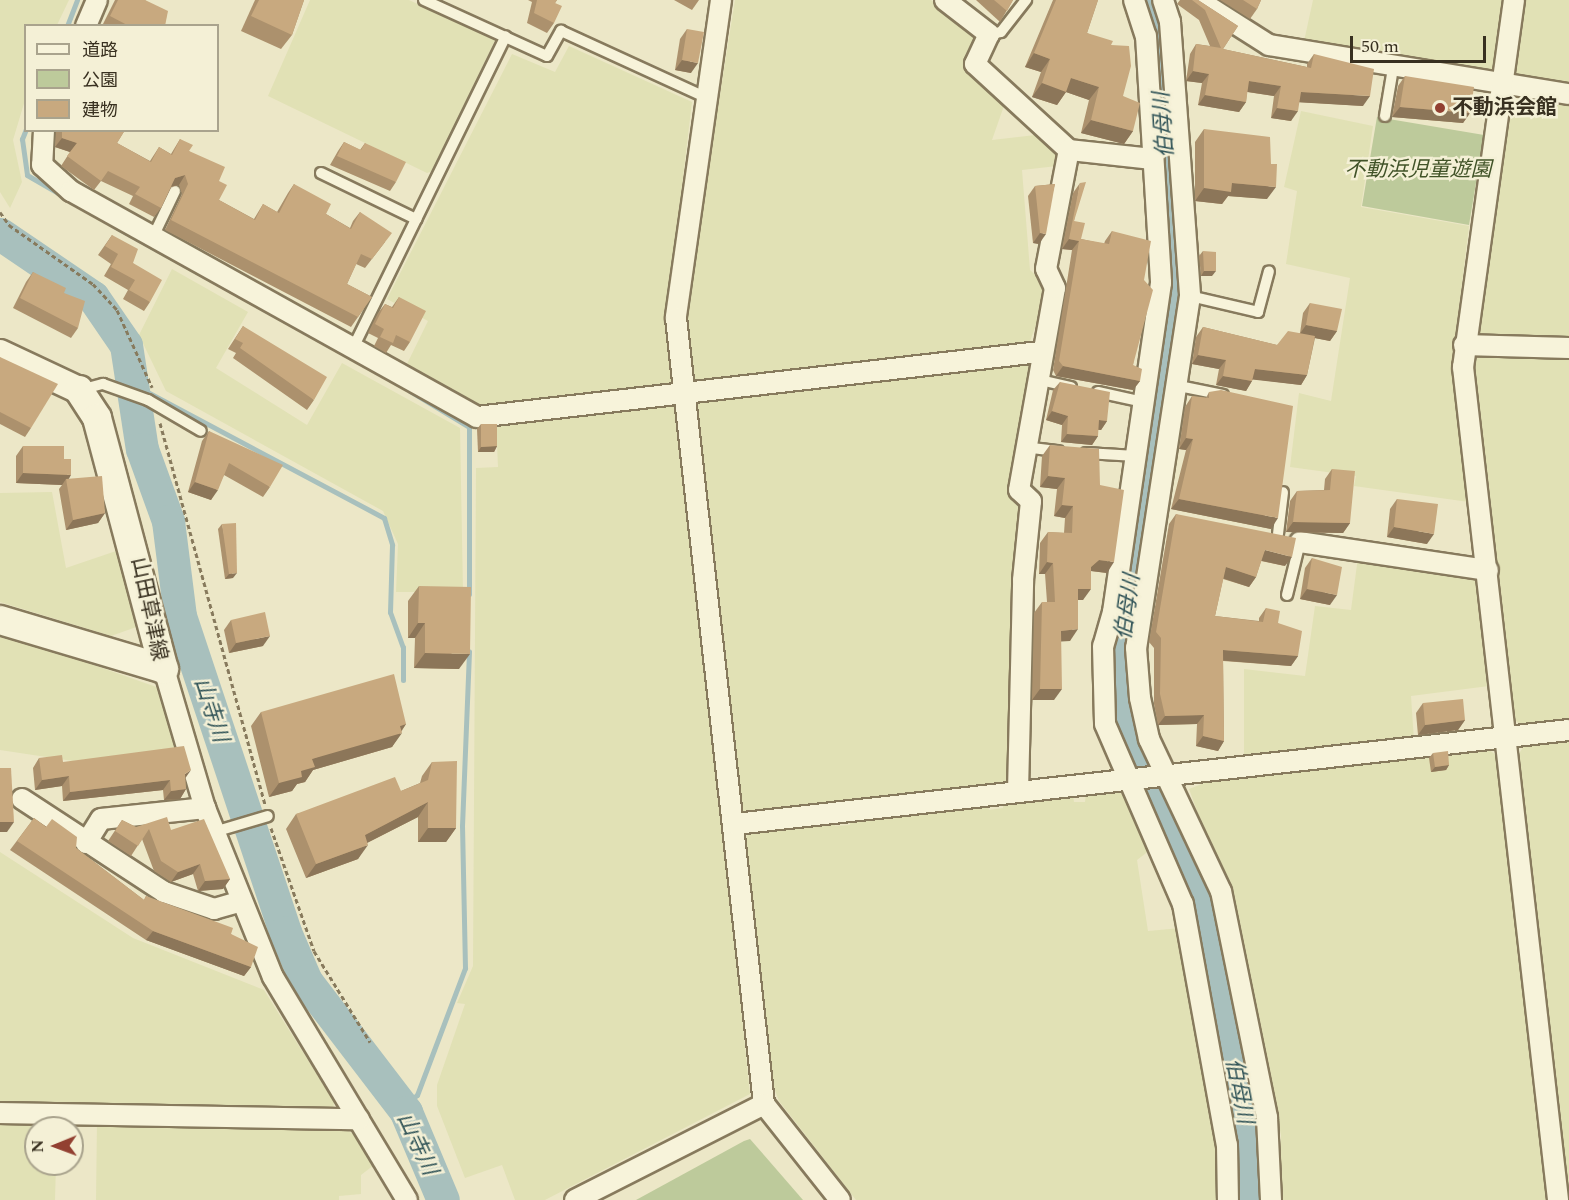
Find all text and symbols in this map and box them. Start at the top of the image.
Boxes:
legend [24,24,219,132]
scale bar [1353,24,1490,62]
text: 50 m [1361,33,1399,60]
text: 道路 [82,37,118,64]
text: 公園 [82,67,118,94]
water label: 伯母川 [1149,91,1179,159]
place label: 不動浜会館 [1452,95,1557,121]
text: 建物 [82,97,118,124]
marker: 不動浜会館 [1433,101,1447,115]
park label: 不動浜児童遊園 [1345,157,1491,183]
street label: 山田草津線 [126,555,172,663]
water label: 伯母川 [1110,572,1146,642]
water label: 山寺川 [188,675,234,745]
water label: 伯母川 [1220,1056,1258,1126]
water label: 山寺川 [391,1109,443,1179]
north arrow [24,1116,84,1176]
text: N [26,1140,50,1153]

